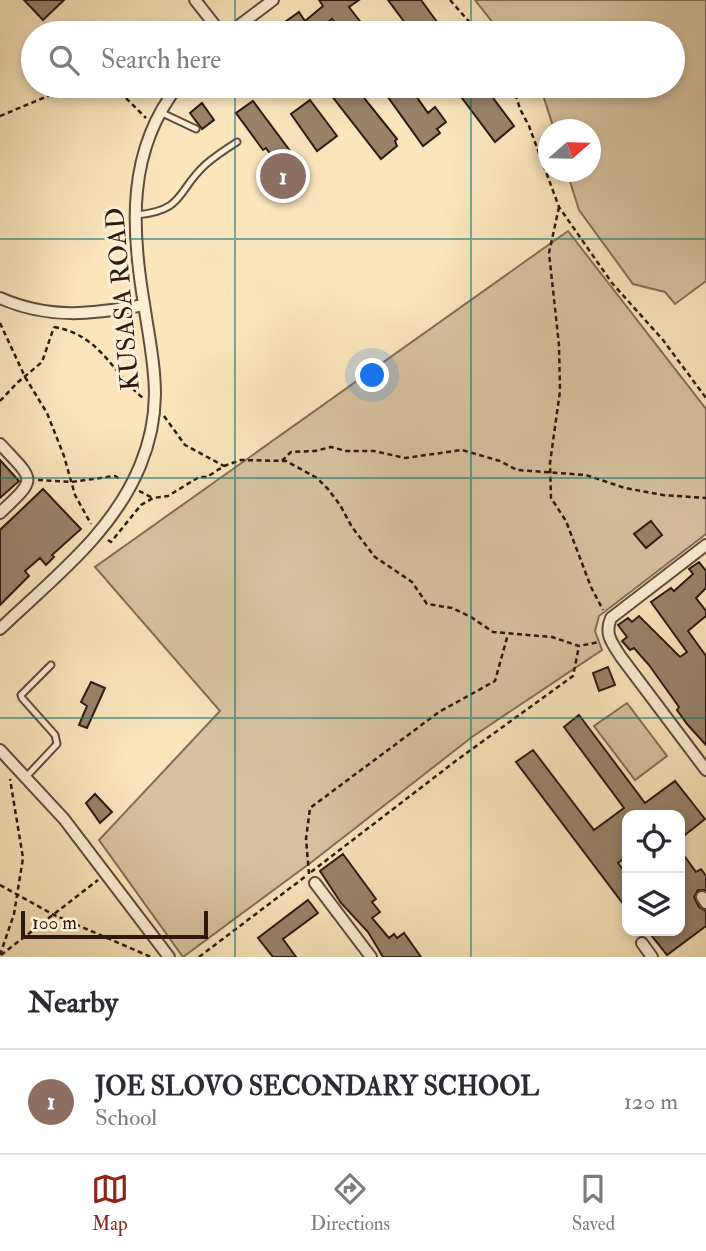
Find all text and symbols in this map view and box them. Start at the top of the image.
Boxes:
search box [21,21,685,98]
icon: search [45,41,83,79]
text: Search here [101,44,221,76]
north arrow [538,119,601,182]
pin: 1 [260,150,306,202]
street label: KUSASA ROAD [99,206,147,392]
your location [355,358,389,392]
map controls [622,810,685,936]
button: locate [622,810,685,873]
button: layers [622,873,685,936]
scale bar [21,908,208,940]
text: 100 m [32,911,77,935]
text: Nearby [28,984,118,1021]
text: JOE SLOVO SECONDARY SCHOOL [95,1071,539,1103]
text: 1 [47,1087,55,1116]
text: 120 m [624,1087,678,1116]
text: School [95,1103,157,1132]
tab: Map [91,1170,129,1236]
tab: Directions [310,1170,390,1236]
tab: Saved [572,1170,615,1236]

